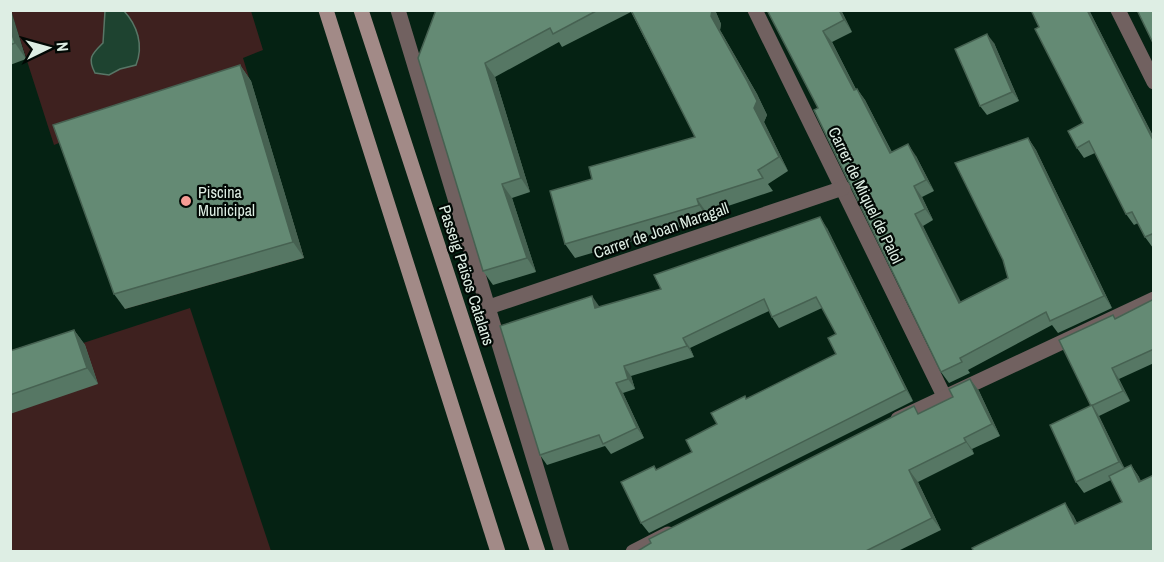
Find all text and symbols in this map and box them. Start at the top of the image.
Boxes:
north arrow [18,18,78,78]
text: N [52,41,74,52]
street label: Carrer de Miquel de Palol [823,123,909,267]
place label: Piscina Municipal [198,181,255,221]
marker: Piscina Municipal [179,194,193,208]
street label: Carrer de Joan Maragall [591,197,732,263]
street label: Passeig Països Catalans [434,202,500,348]

